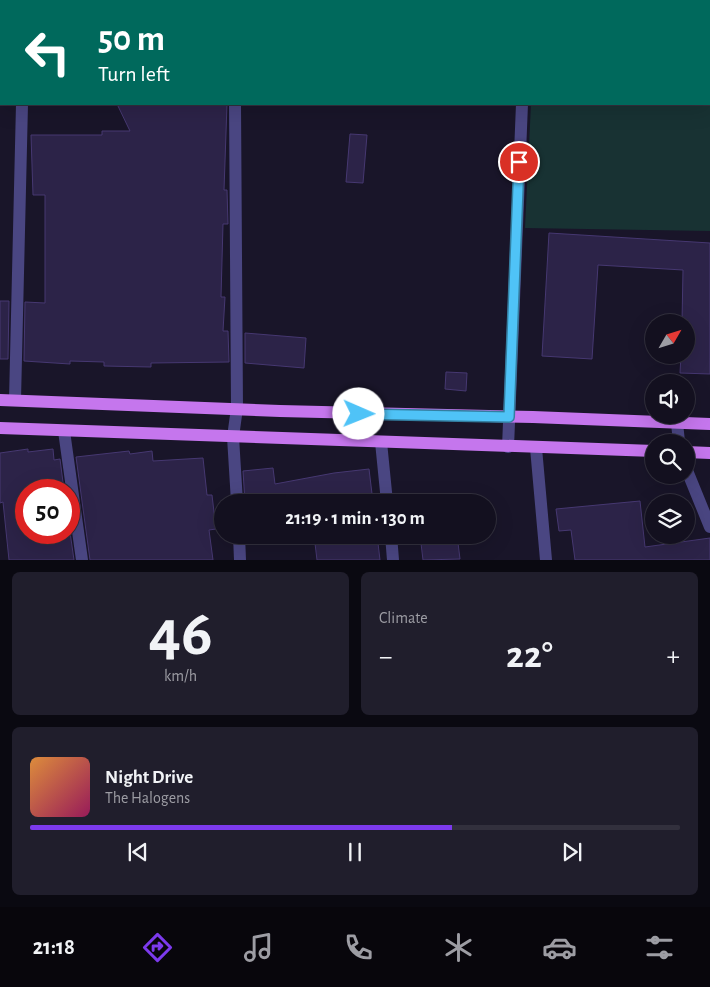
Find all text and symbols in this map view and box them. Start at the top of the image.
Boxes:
icon: left [15,20,80,85]
text: 50 m [98,22,165,57]
text: Turn left [98,63,170,85]
pin [498,141,540,183]
icon: arrive [505,148,533,176]
north arrow [645,314,695,364]
map controls [645,314,695,544]
button: sound [645,374,695,424]
position arrow [332,387,384,439]
button: search [645,434,695,484]
speed limit sign: 50 [15,479,80,544]
button: layers [645,494,695,544]
text: 21:19 · 1 min · 130 m [285,509,425,528]
text: 46 [148,602,213,667]
text: Climate [379,610,428,626]
text: 22° [506,637,553,675]
text: − [379,643,392,671]
text: + [667,643,680,671]
text: km/h [164,668,197,684]
text: Night Drive [105,768,193,787]
text: The Halogens [105,790,190,806]
icon: previous [124,838,152,866]
icon: pause [341,838,369,866]
icon: next [558,838,586,866]
icon: directions [140,930,175,965]
icon: music [241,930,276,965]
icon: phone [341,930,376,965]
icon: climate [441,930,476,965]
icon: car [542,930,577,965]
icon: filters [642,930,677,965]
text: 21:18 [33,936,75,958]

